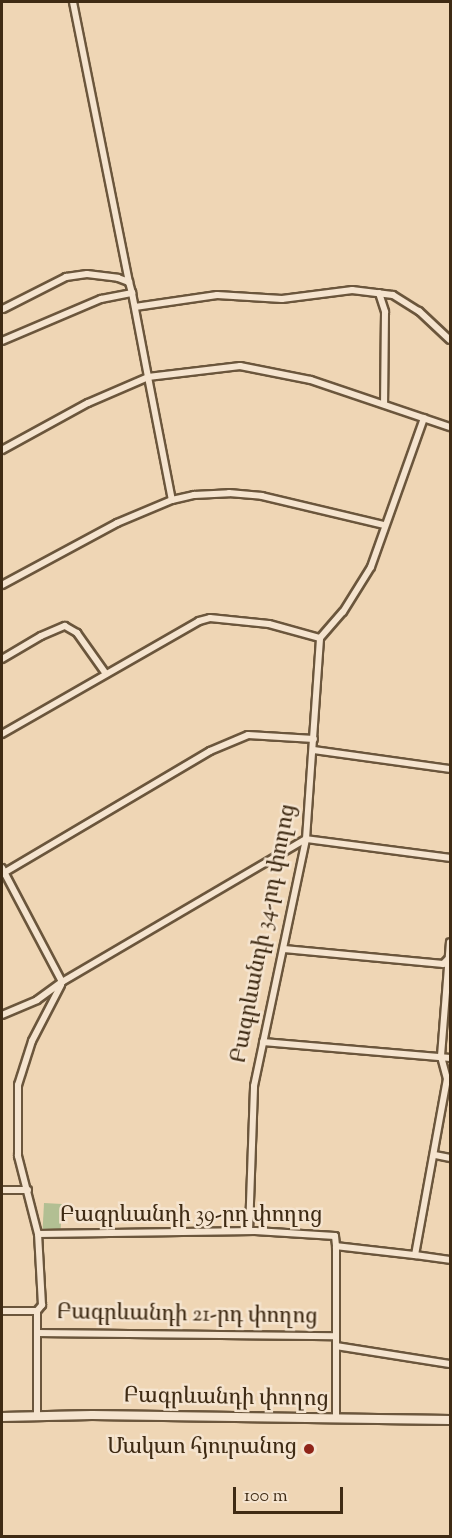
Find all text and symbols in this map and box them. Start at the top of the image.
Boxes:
street label: Բագրևանդի 34-րդ փողոց [227,802,303,1066]
street label: Բագրևանդի 39-րդ փողոց [60,1204,322,1230]
street label: Բագրևանդի 21-րդ փողոց [56,1301,318,1331]
street label: Բագրևանդի փողոց [123,1384,329,1414]
place label: Մակաո հյուրանոց [107,1436,297,1462]
marker: Մակաո հյուրանոց [302,1442,316,1456]
scale bar [236,1475,346,1513]
text: 100 m [244,1484,288,1510]

